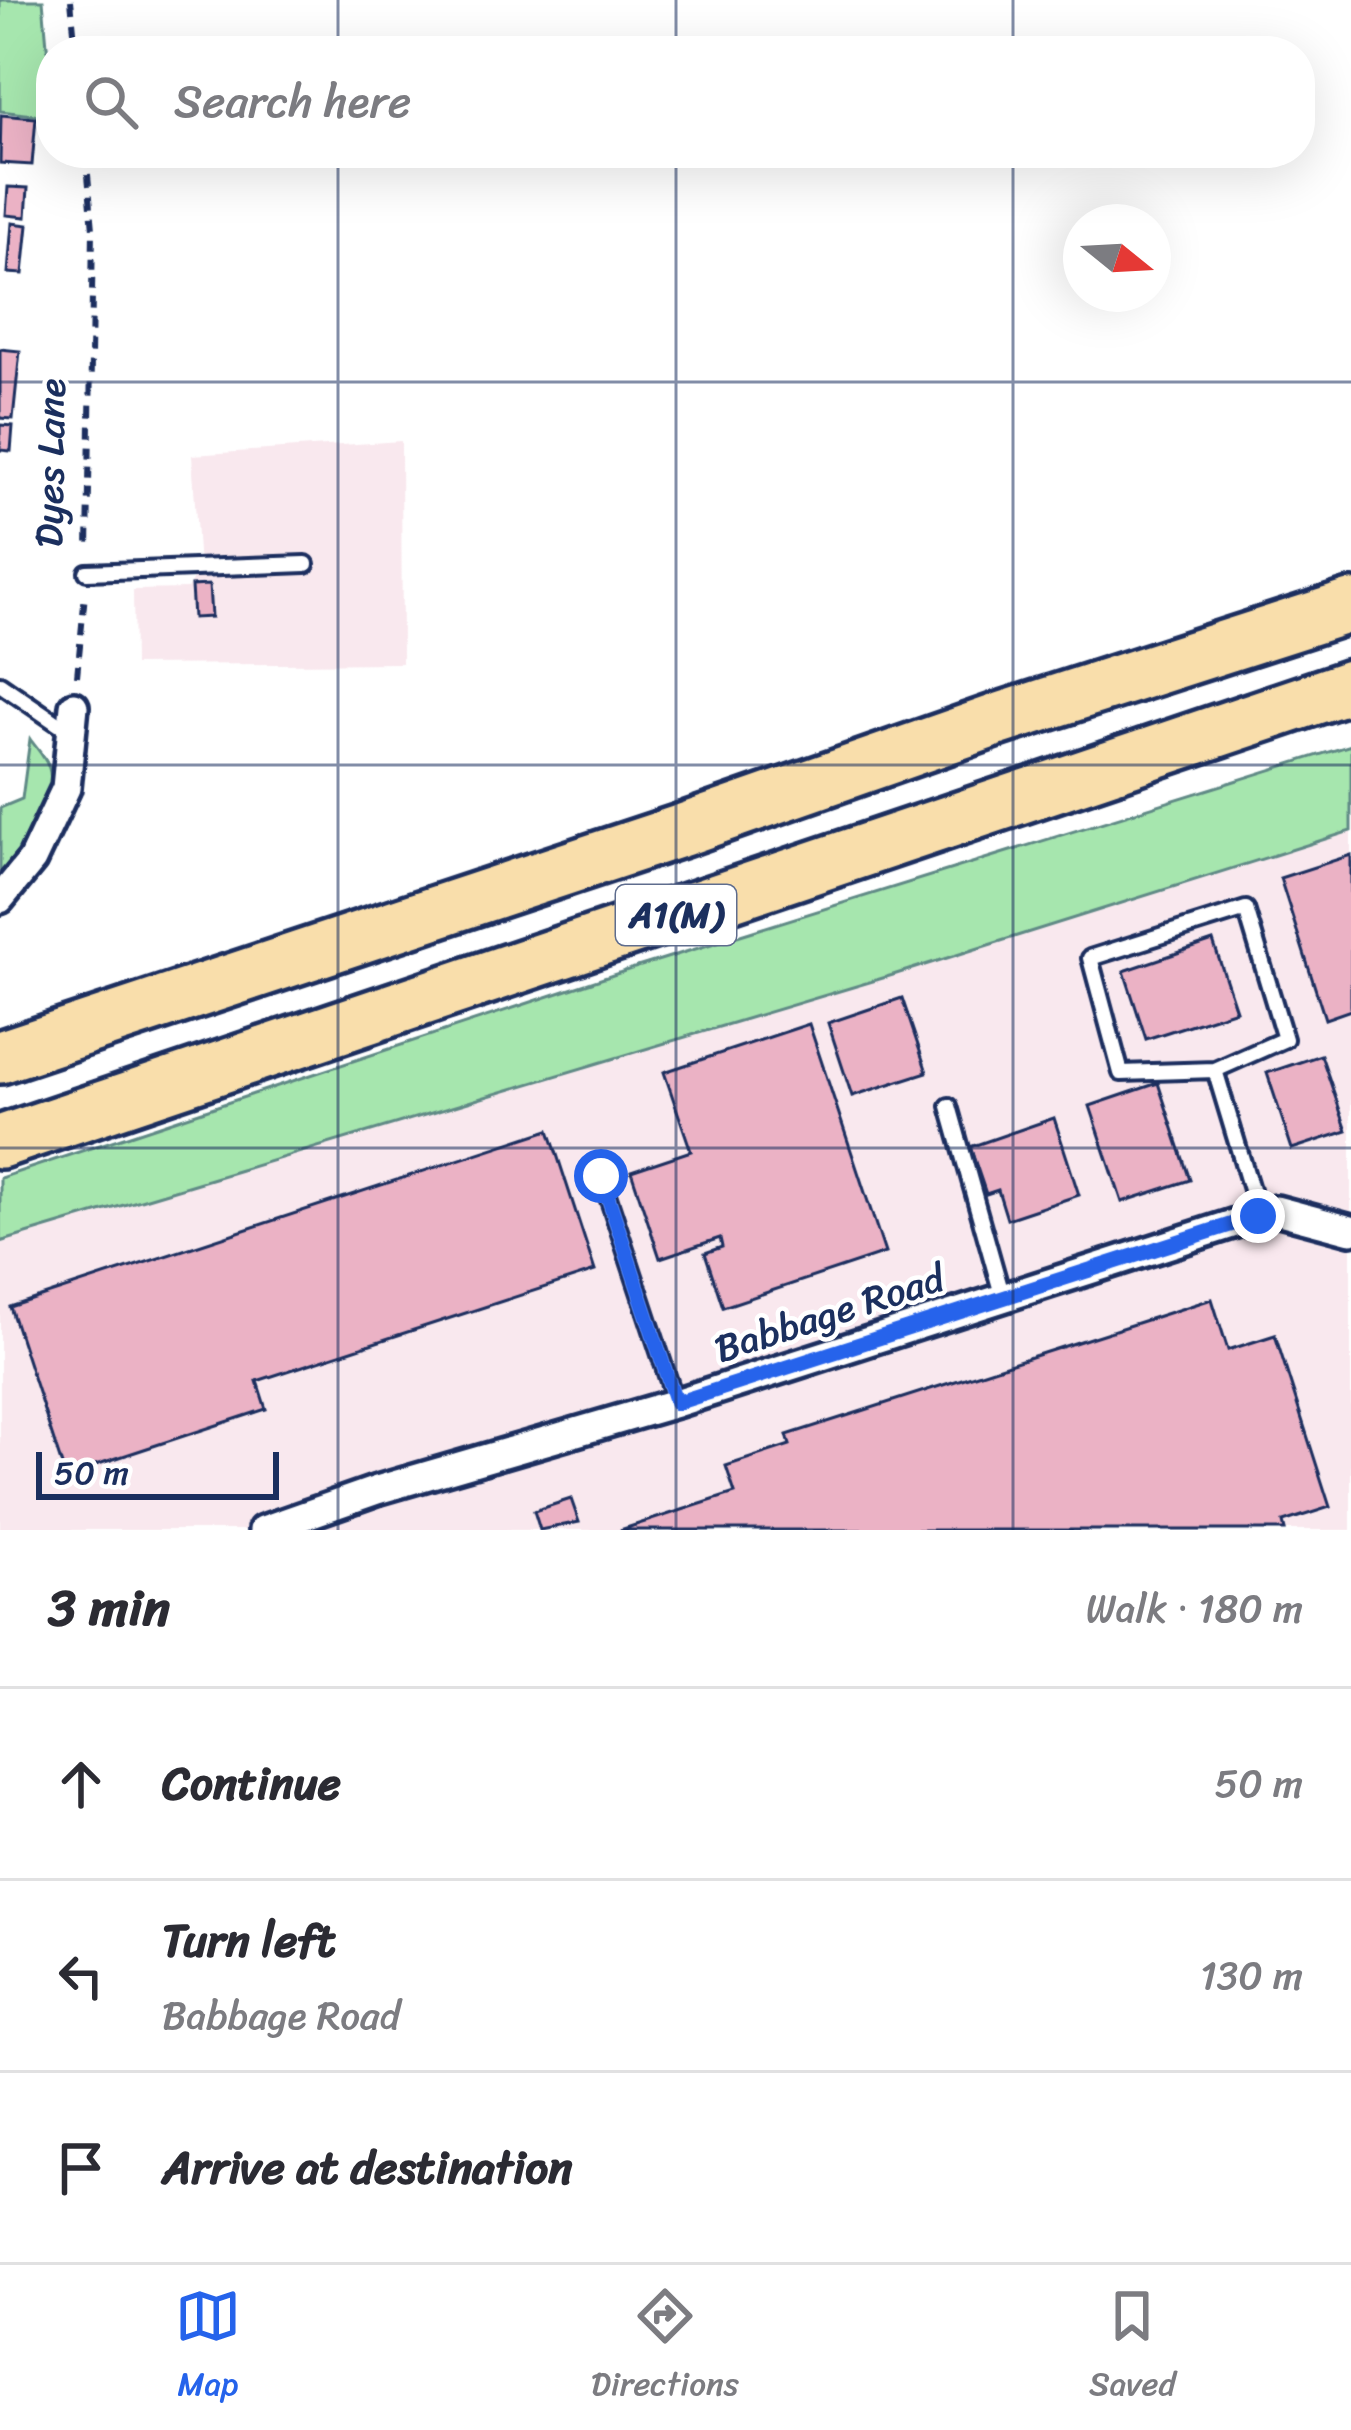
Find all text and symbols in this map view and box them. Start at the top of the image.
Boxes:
search box [36,36,1315,168]
text: Search here [174,62,411,142]
icon: search [78,69,144,135]
north arrow [1063,204,1171,312]
street label: Dyes Lane [14,378,86,548]
road number: A1(M) [616,885,736,945]
route start [574,1149,628,1203]
route end [1231,1189,1285,1243]
street label: Babbage Road [705,1243,955,1383]
text: 50 m [54,1444,129,1502]
scale bar [36,1446,279,1499]
text: 3 min [48,1563,170,1653]
text: Walk · 180 m [1086,1574,1303,1643]
text: Continue [162,1744,341,1824]
text: 50 m [1214,1749,1303,1818]
icon: ahead [48,1751,114,1817]
text: Turn left [162,1901,335,1981]
text: 130 m [1200,1941,1303,2010]
icon: left [48,1943,114,2009]
text: Babbage Road [162,1981,400,2050]
text: Arrive at destination [162,2128,572,2208]
icon: arrive [48,2135,114,2201]
tab: Map [175,2283,241,2413]
tab: Directions [591,2283,739,2413]
tab: Saved [1089,2283,1176,2413]

